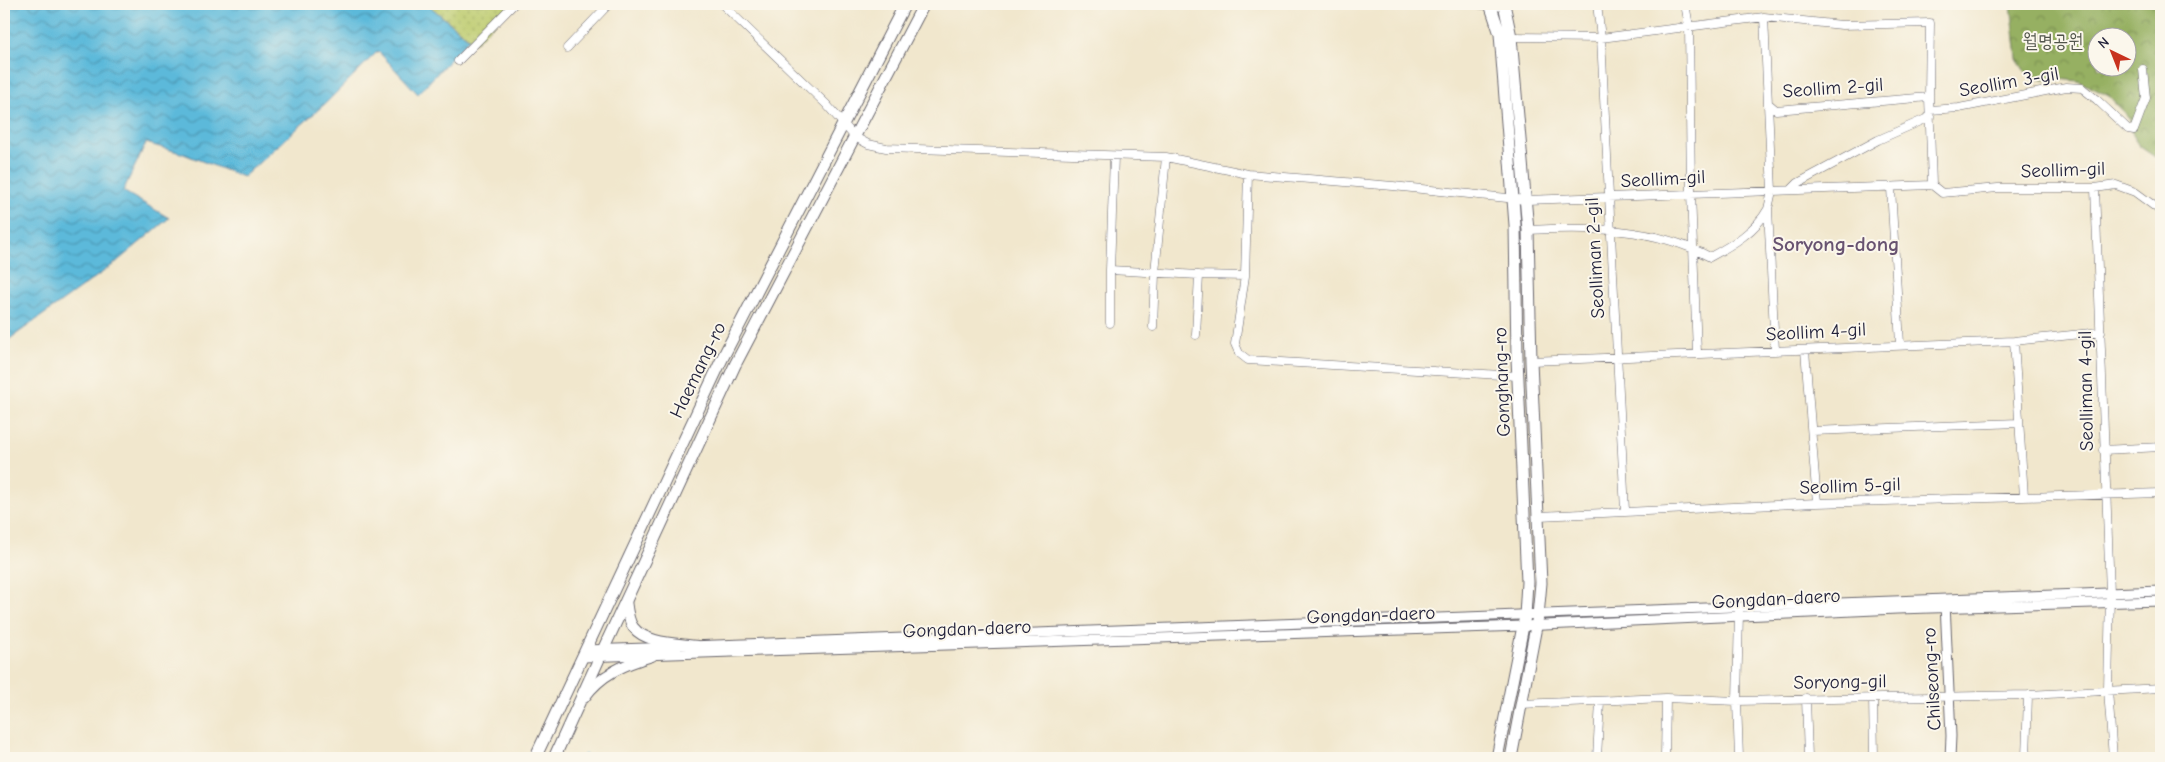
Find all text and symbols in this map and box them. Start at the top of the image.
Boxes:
north arrow [2088,28,2138,78]
park label: 월명공원 [2022,30,2084,52]
text: N [2094,34,2113,52]
street label: Seollim 3-gil [1958,62,2060,102]
street label: Seollim 2-gil [1782,74,1884,102]
street label: Seollim-gil [2020,158,2106,182]
street label: Seollim-gil [1620,166,1706,192]
street label: Seolliman 2-gil [1581,197,1609,319]
district label: Soryong-dong [1772,232,1900,256]
street label: Haemang-ro [665,318,731,422]
street label: Seollim 4-gil [1765,318,1867,346]
street label: Gonghang-ro [1489,327,1515,437]
street label: Seolliman 4-gil [2074,331,2098,451]
street label: Seollim 5-gil [1799,473,1901,499]
street label: Gongdan-daero [1711,585,1841,613]
street label: Gongdan-daero [1306,602,1436,628]
street label: Gongdan-daero [902,616,1032,642]
street label: Chilseong-ro [1918,627,1946,731]
street label: Soryong-gil [1793,670,1887,694]

